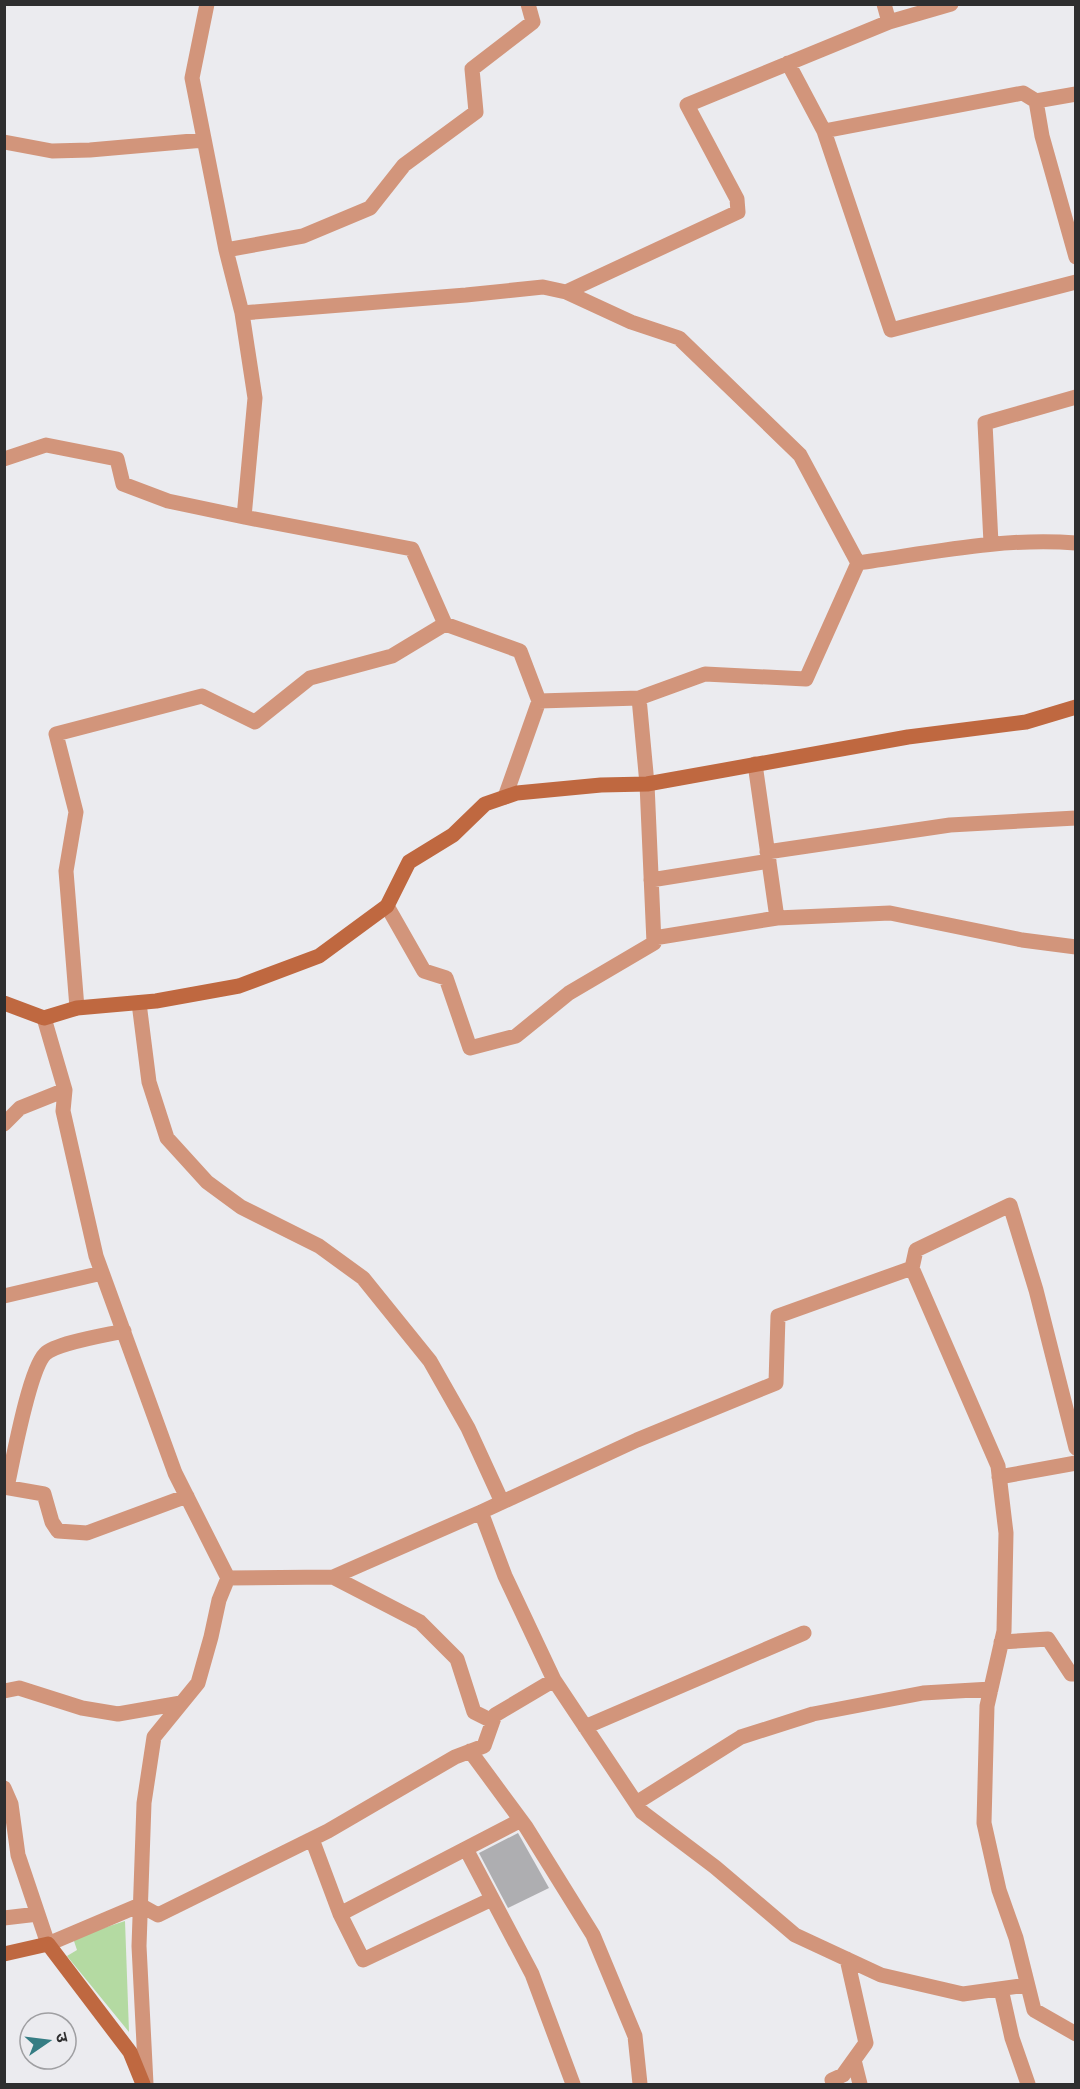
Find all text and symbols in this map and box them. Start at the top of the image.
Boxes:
north arrow [18,2011,78,2071]
text: उ [52,2030,74,2045]

